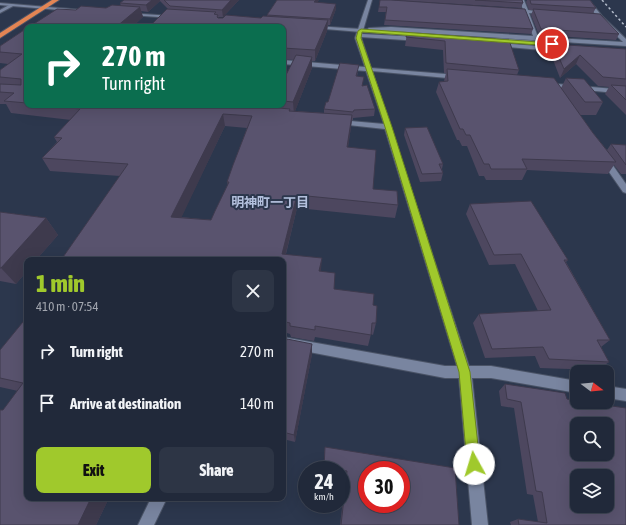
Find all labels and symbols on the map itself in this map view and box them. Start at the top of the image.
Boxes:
pin [535,27,569,61]
district label: 明神町一丁目 [231,195,309,210]
north arrow [570,365,614,409]
position arrow [453,443,495,485]
speed limit sign: 30 [358,461,410,513]

